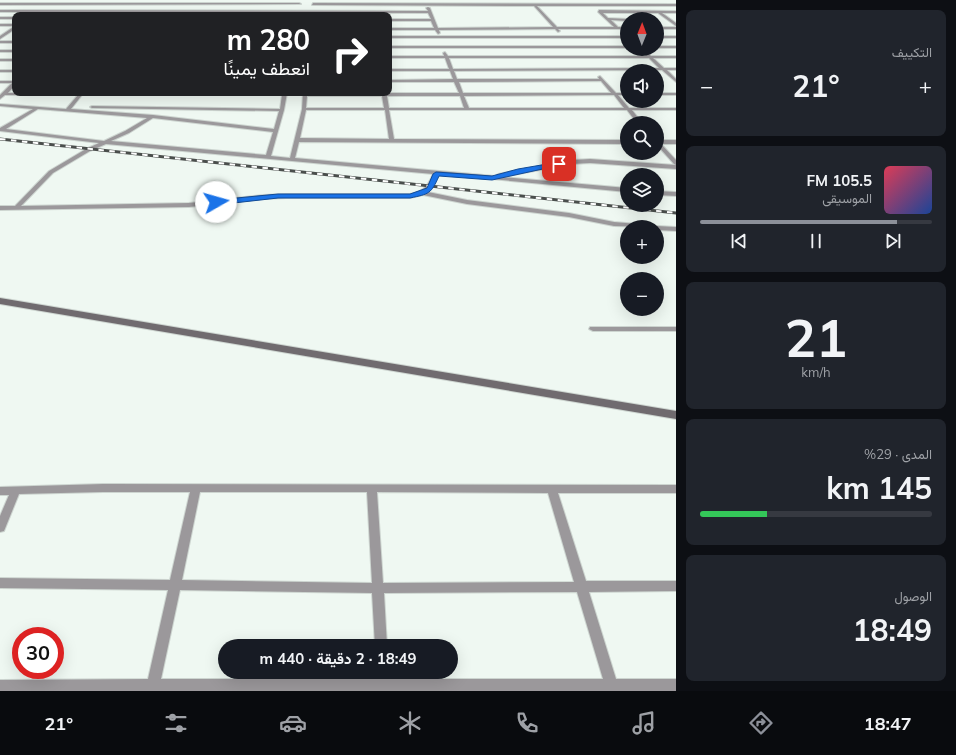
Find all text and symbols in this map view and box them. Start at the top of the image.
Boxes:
north arrow [620,12,664,56]
map controls [620,12,664,316]
text: 280 m [227,22,310,57]
icon: right [324,28,376,80]
text: التكييف [892,44,932,60]
text: انعطف يمينًا [224,57,310,80]
button: sound [620,64,664,108]
text: 21° [792,67,840,105]
text: − [700,72,713,100]
text: + [919,72,932,100]
button: search [620,116,664,160]
pin [542,147,576,181]
icon: arrive [548,153,570,175]
button: layers [620,168,664,212]
text: 105.5 FM [807,171,872,190]
position arrow [195,181,237,223]
text: الموسيقى [822,190,872,206]
button: + [620,220,664,264]
icon: previous [728,230,750,252]
icon: pause [805,230,827,252]
icon: next [882,230,904,252]
button: − [620,272,664,316]
text: 21 [785,305,847,370]
text: km/h [801,364,831,380]
text: المدى · 29% [864,446,932,462]
text: 145 km [826,469,932,507]
text: الوصول [894,588,932,604]
text: 18:49 [853,611,932,649]
speed limit sign: 30 [12,627,64,679]
text: 18:49 · 2 دقيقة · 440 m [260,649,416,668]
icon: filters [162,709,190,737]
icon: car [279,709,307,737]
icon: climate [396,709,424,737]
icon: phone [513,709,541,737]
icon: music [630,709,658,737]
icon: directions [747,709,775,737]
text: 21° [45,712,73,735]
text: 18:47 [864,712,912,735]

